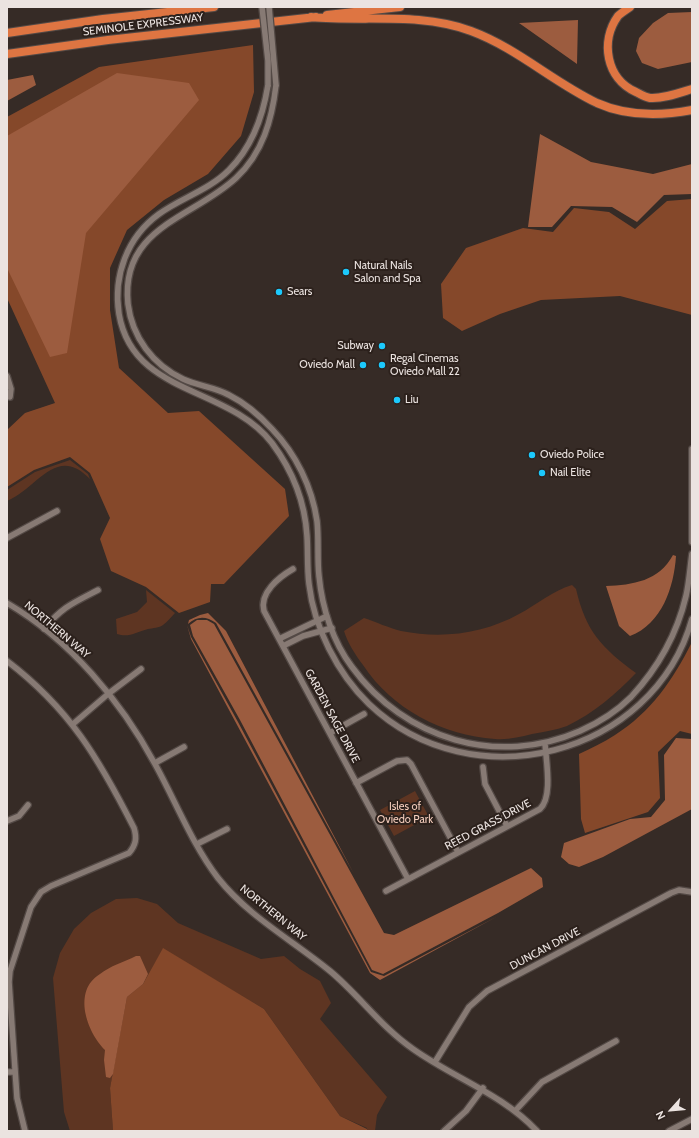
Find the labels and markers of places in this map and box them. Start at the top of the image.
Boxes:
place label: Natural Nails Salon and Spa [354,259,421,285]
marker: Natural Nails Salon and Spa [341,267,351,277]
place label: Sears [287,285,312,299]
marker: Sears [274,287,284,297]
place label: Subway [337,339,374,353]
marker: Subway [377,341,387,351]
place label: Regal Cinemas Oviedo Mall 22 [390,352,460,378]
place label: Oviedo Mall [299,358,355,372]
marker: Oviedo Mall [358,360,368,370]
marker: Regal Cinemas Oviedo Mall 22 [377,360,387,370]
place label: Liu [405,393,419,407]
marker: Liu [392,395,402,405]
place label: Oviedo Police [540,448,604,462]
marker: Oviedo Police [527,450,537,460]
place label: Nail Elite [550,466,591,480]
marker: Nail Elite [537,468,547,478]

